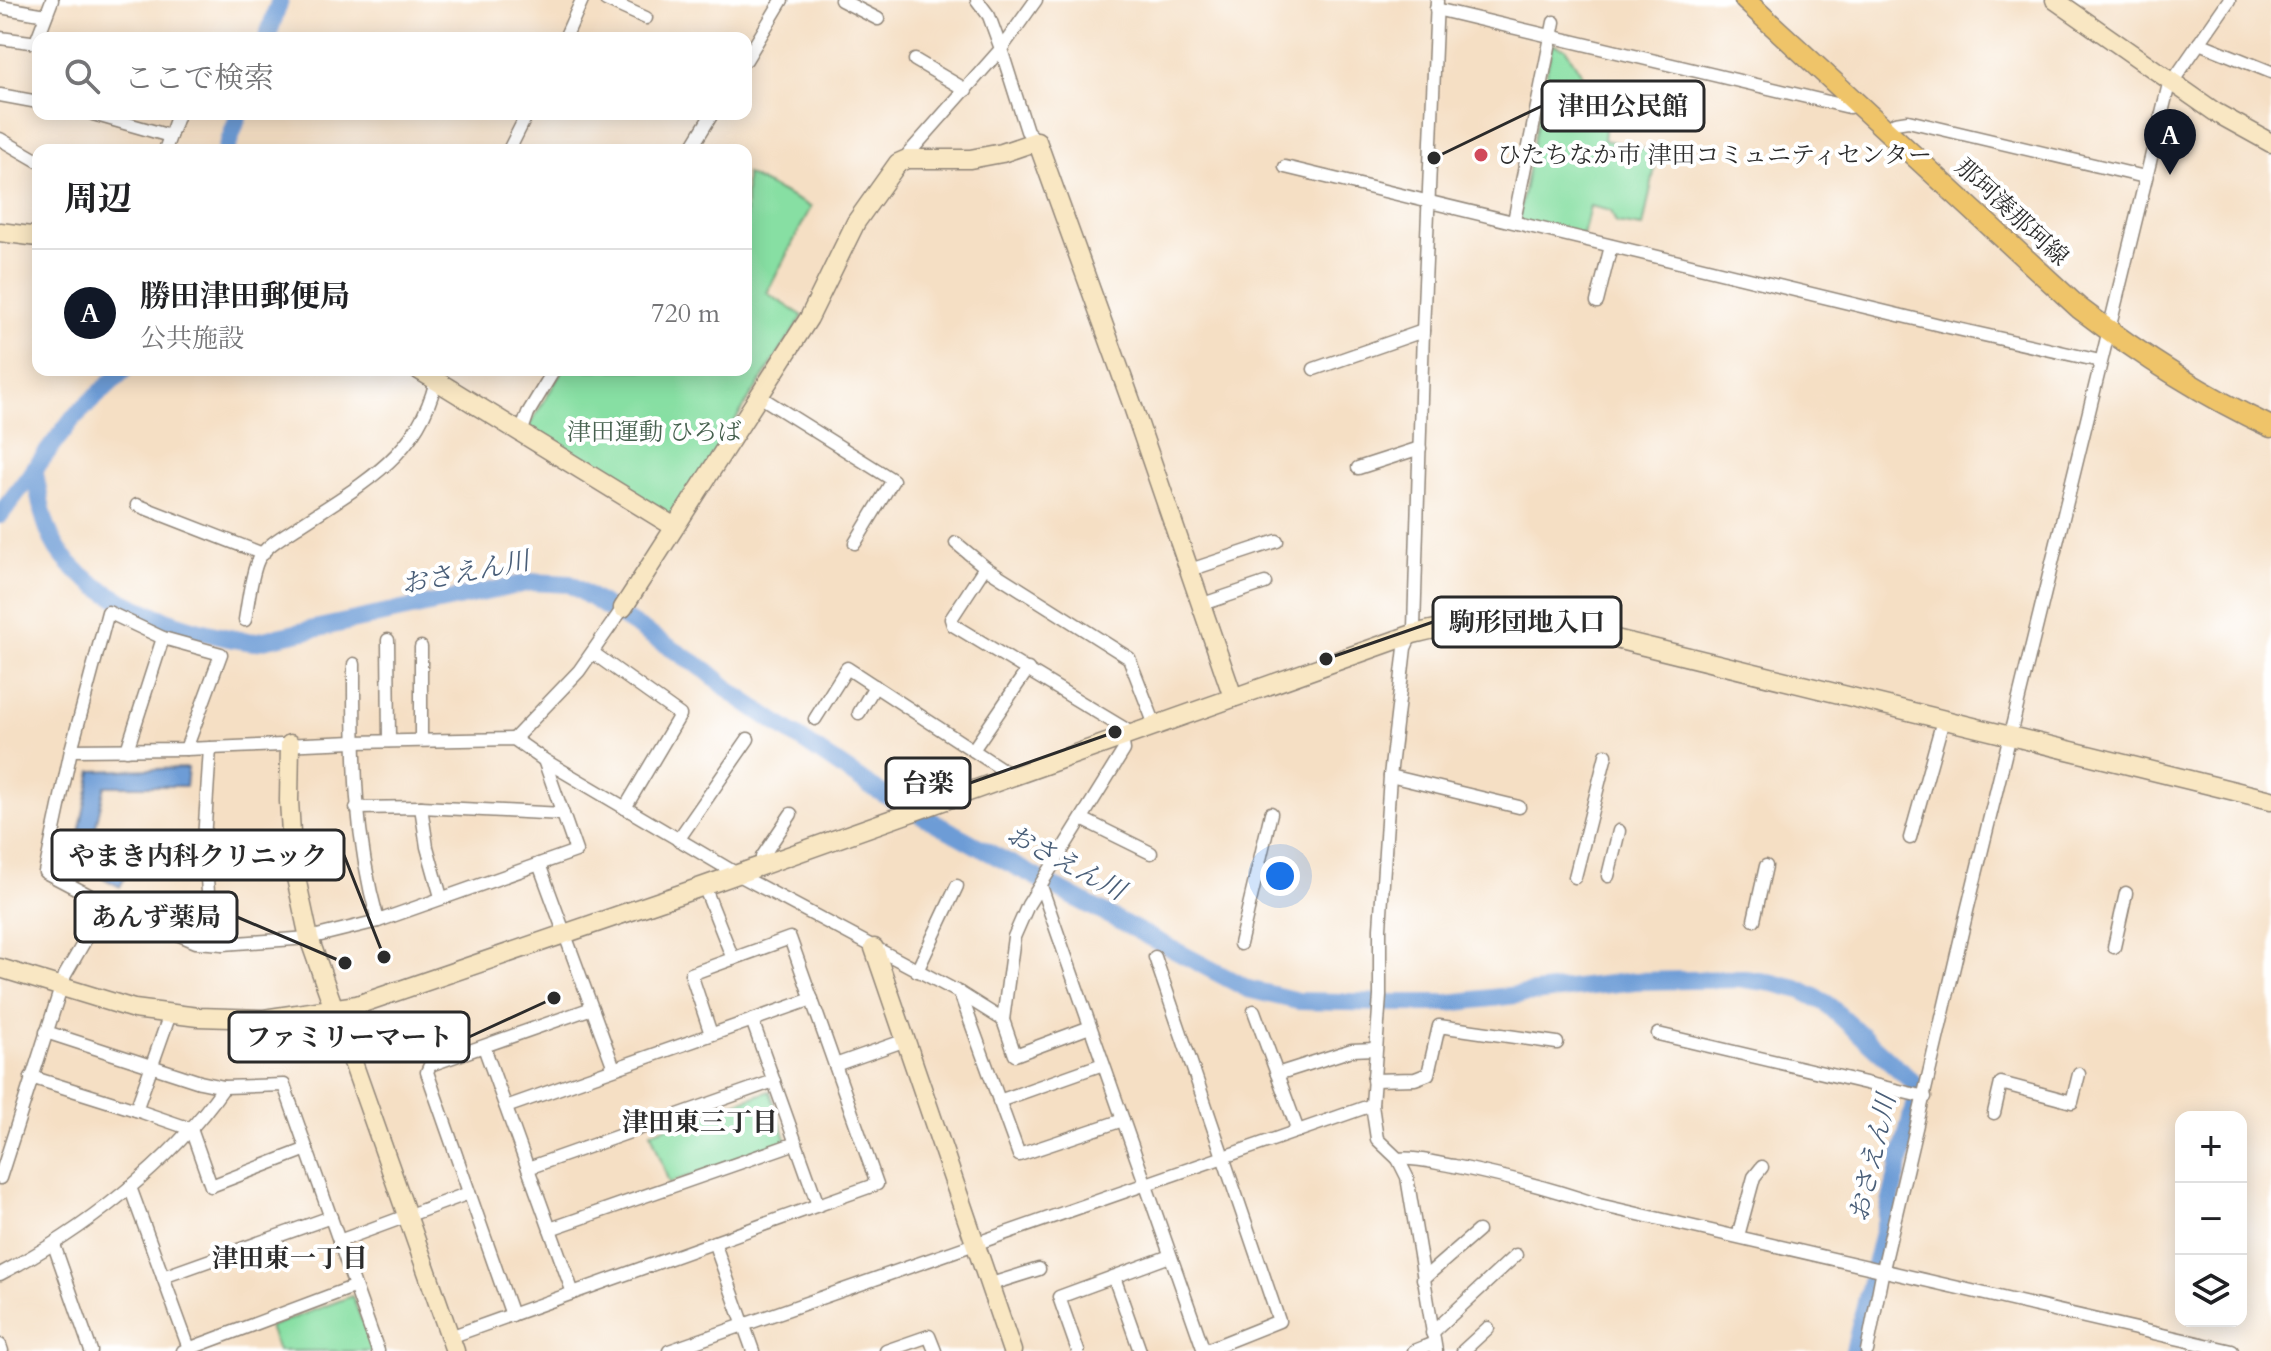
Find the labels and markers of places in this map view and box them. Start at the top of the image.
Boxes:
callout: 津田公民館 [1542,81,1704,131]
pin: A [2144,109,2196,175]
place label: ひたちなか市 津田コミュニティセンター [1497,139,1932,172]
marker: ひたちなか市 津田コミュニティセンター [1472,146,1490,164]
callout: 駒形団地入口 [1433,597,1621,647]
callout: 台楽 [886,758,970,808]
callout: やまき内科クリニック [52,830,344,880]
callout: あんず薬局 [75,892,237,942]
callout: ファミリーマート [229,1012,469,1062]

